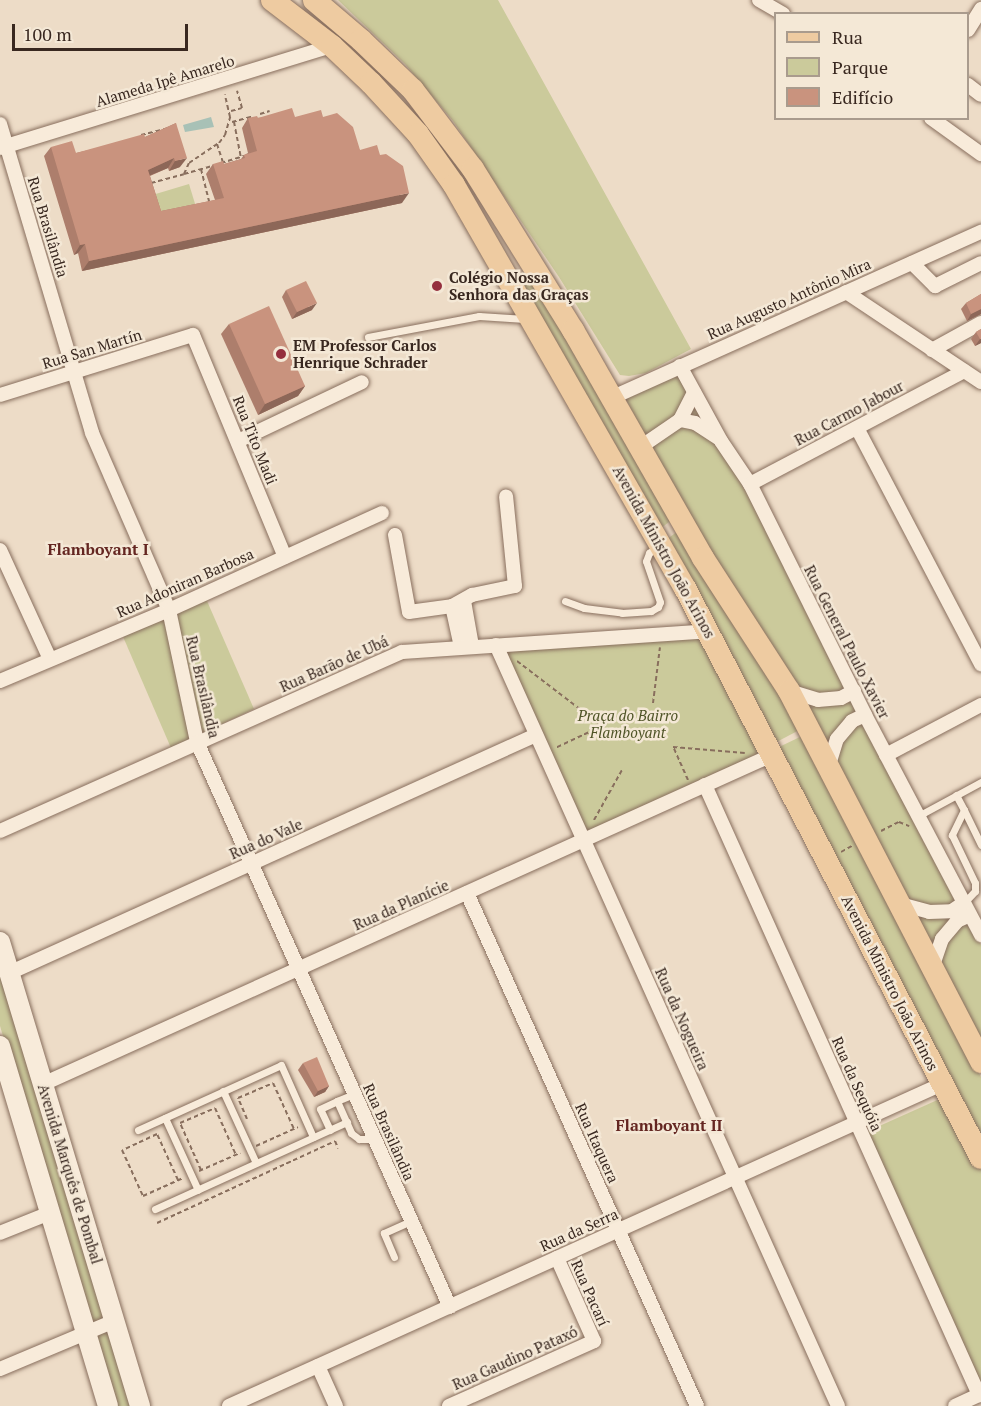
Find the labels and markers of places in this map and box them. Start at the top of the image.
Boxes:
place label: Colégio Nossa Senhora das Graças [449,268,588,303]
marker: Colégio Nossa Senhora das Graças [430,279,444,293]
place label: EM Professor Carlos Henrique Schrader [293,336,437,371]
marker: EM Professor Carlos Henrique Schrader [274,347,288,361]

